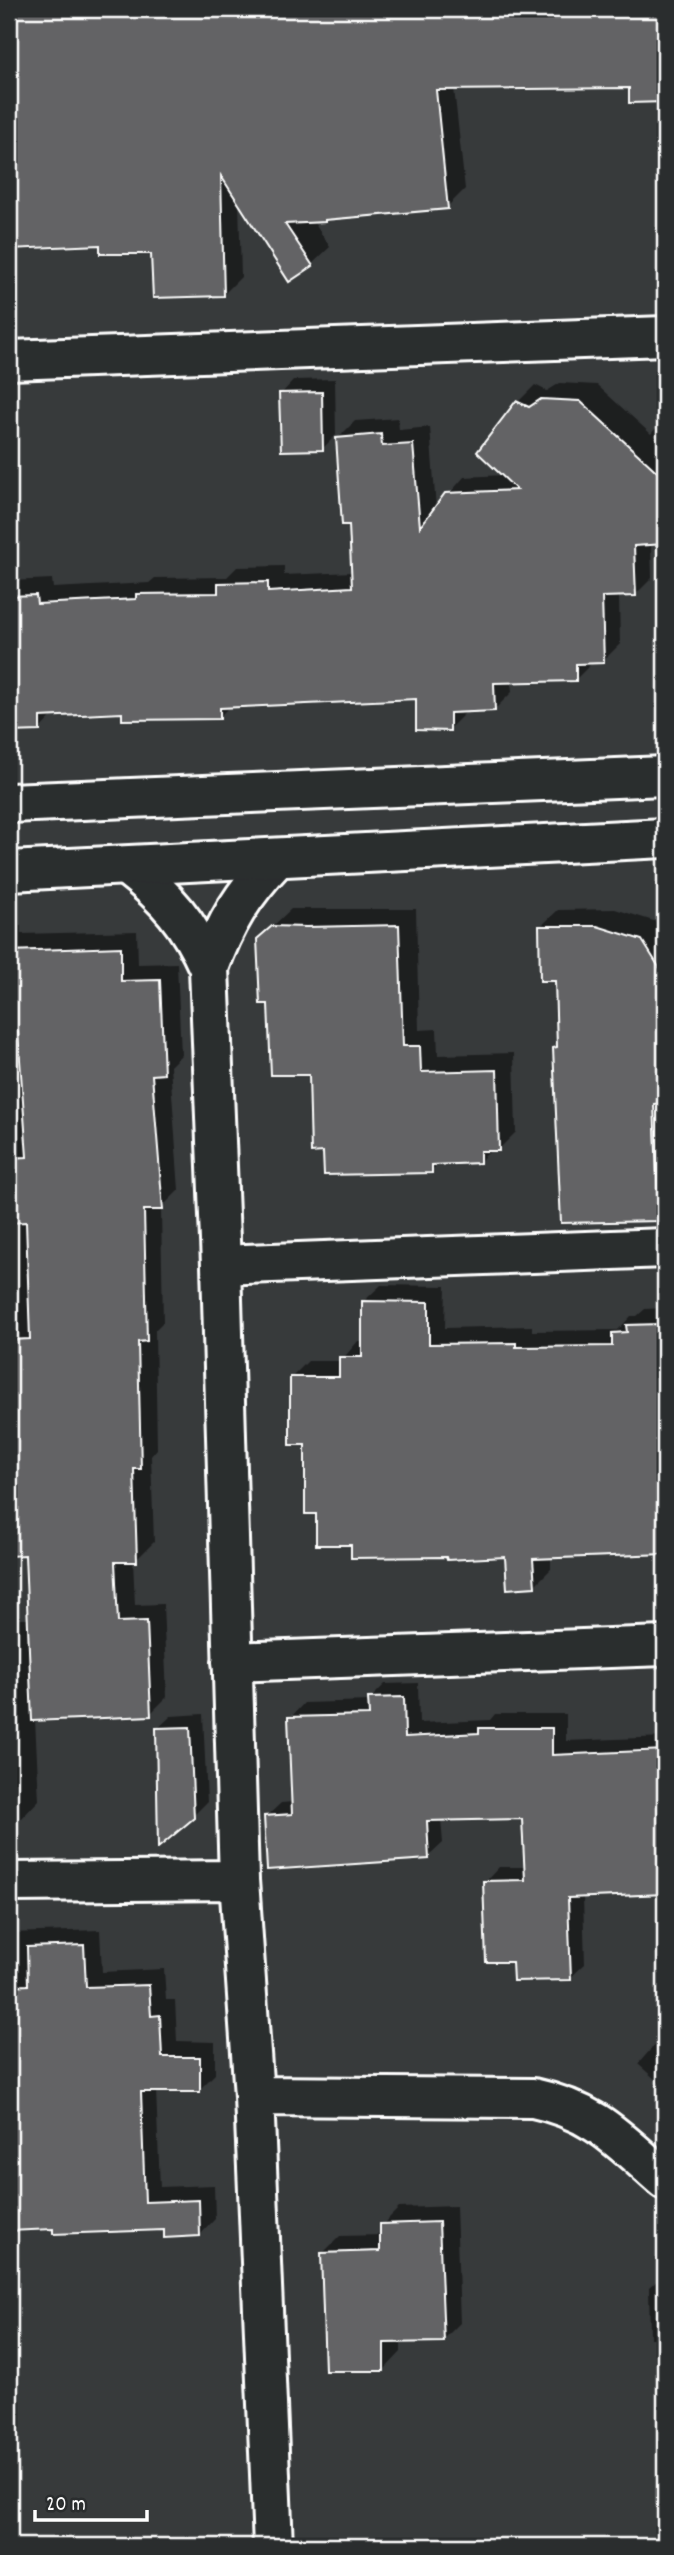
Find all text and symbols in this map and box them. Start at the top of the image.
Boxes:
scale bar [35,2478,147,2522]
text: 20 m [46,2491,86,2521]

